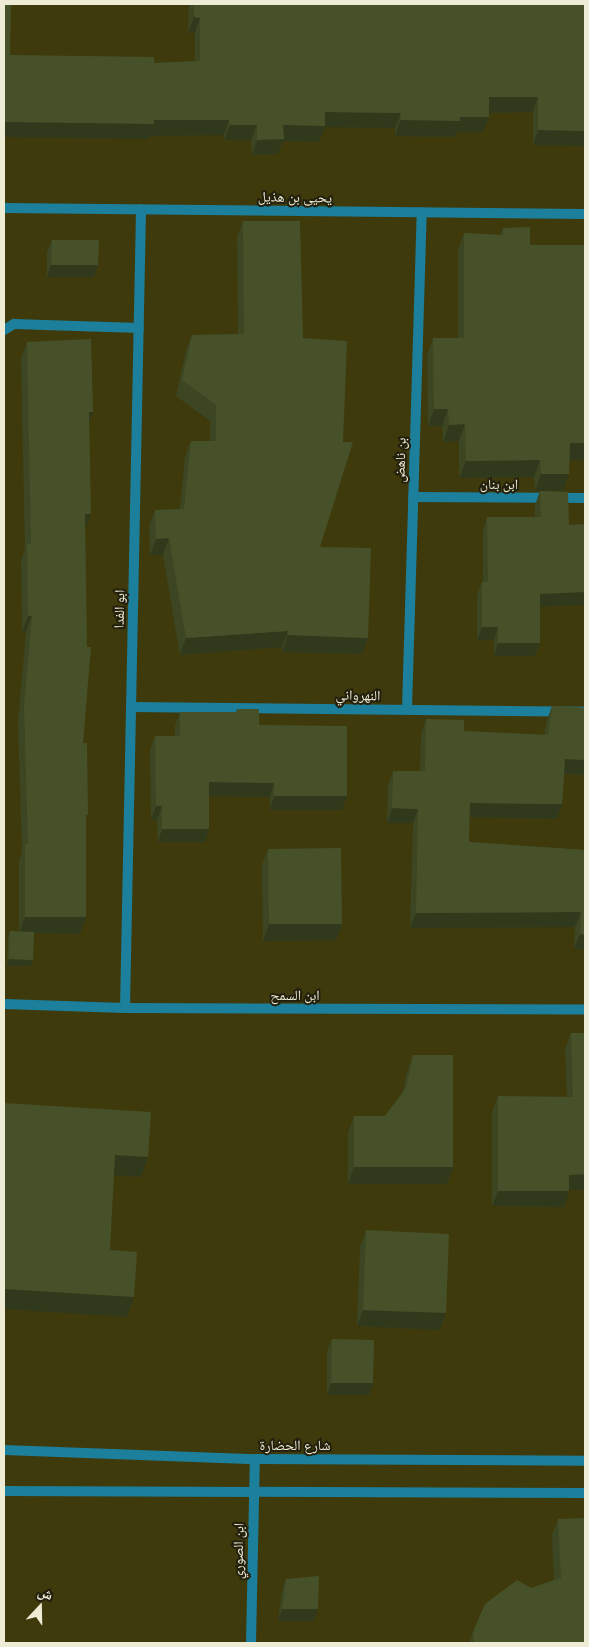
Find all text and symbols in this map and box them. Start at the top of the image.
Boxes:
street label: يحيى بن هذيل [258,188,332,206]
street label: بن ناهض [391,437,409,483]
street label: ابن بنان [480,476,518,492]
street label: ابو الفدا [110,589,128,629]
street label: النهرواني [335,686,381,704]
street label: ابن السمح [270,987,320,1003]
street label: شارع الحضارة [259,1437,331,1453]
street label: ابن الصوري [229,1523,247,1579]
north arrow [15,1582,65,1632]
text: ش [35,1582,56,1604]

